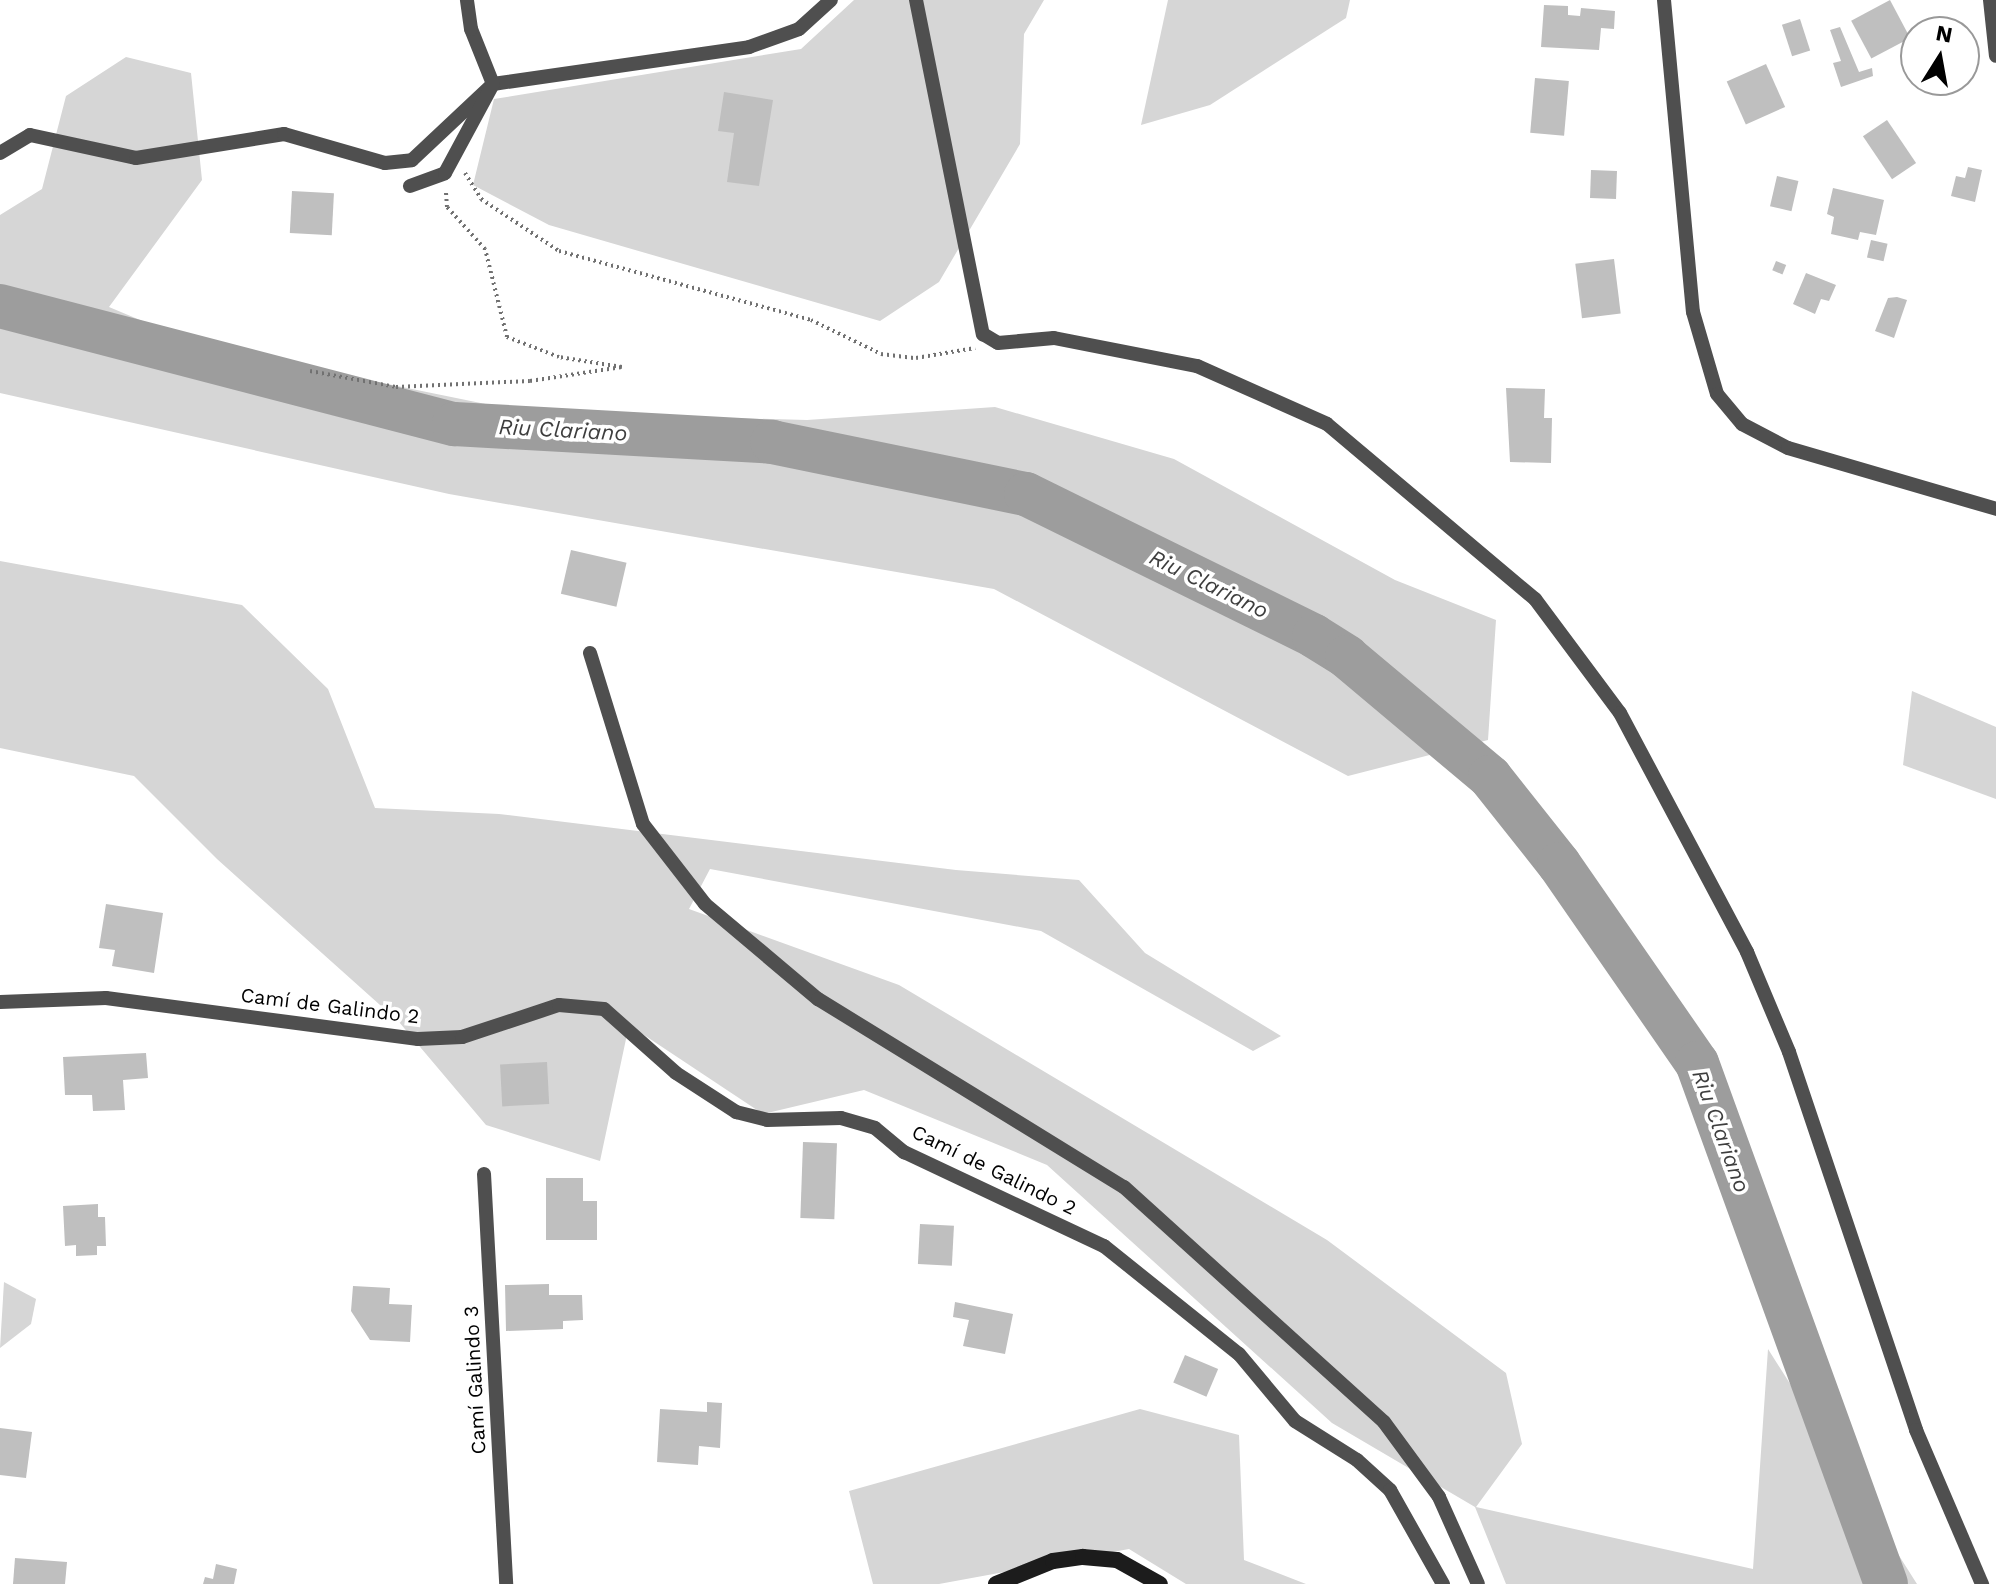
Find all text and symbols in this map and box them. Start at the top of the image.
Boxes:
north arrow [1900,16,1980,96]
text: N [1934,20,1955,48]
water label: Riu Clariano [498,413,628,447]
water label: Riu Clariano [1145,544,1273,624]
street label: Camí de Galindo 2 [239,983,421,1029]
water label: Riu Clariano [1687,1066,1755,1196]
street label: Camí de Galindo 2 [908,1120,1080,1220]
street label: Camí Galindo 3 [459,1305,491,1455]

